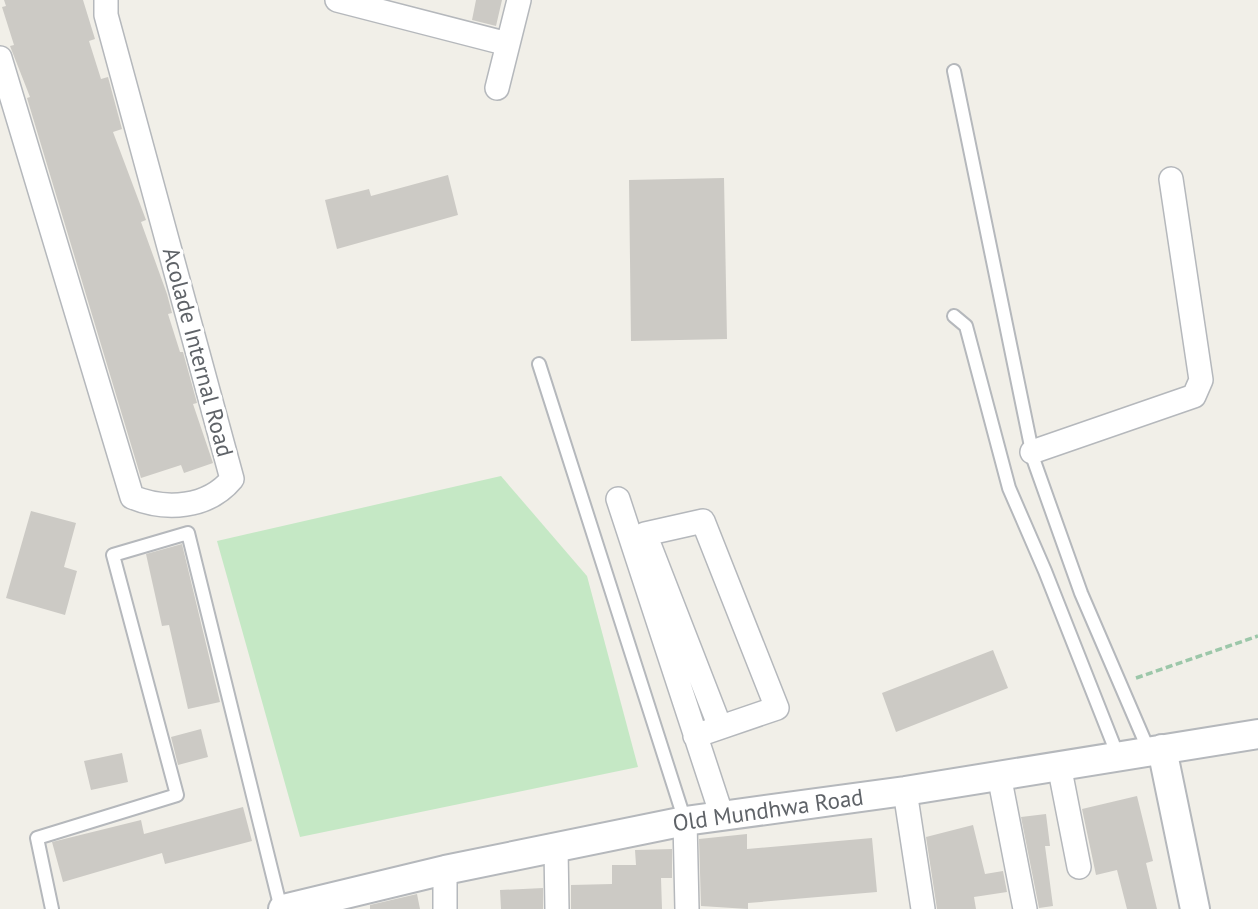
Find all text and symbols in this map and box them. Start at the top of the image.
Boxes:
street label: Acolade Internal Road [157,244,240,460]
street label: Old Mundhwa Road [671,782,865,837]

